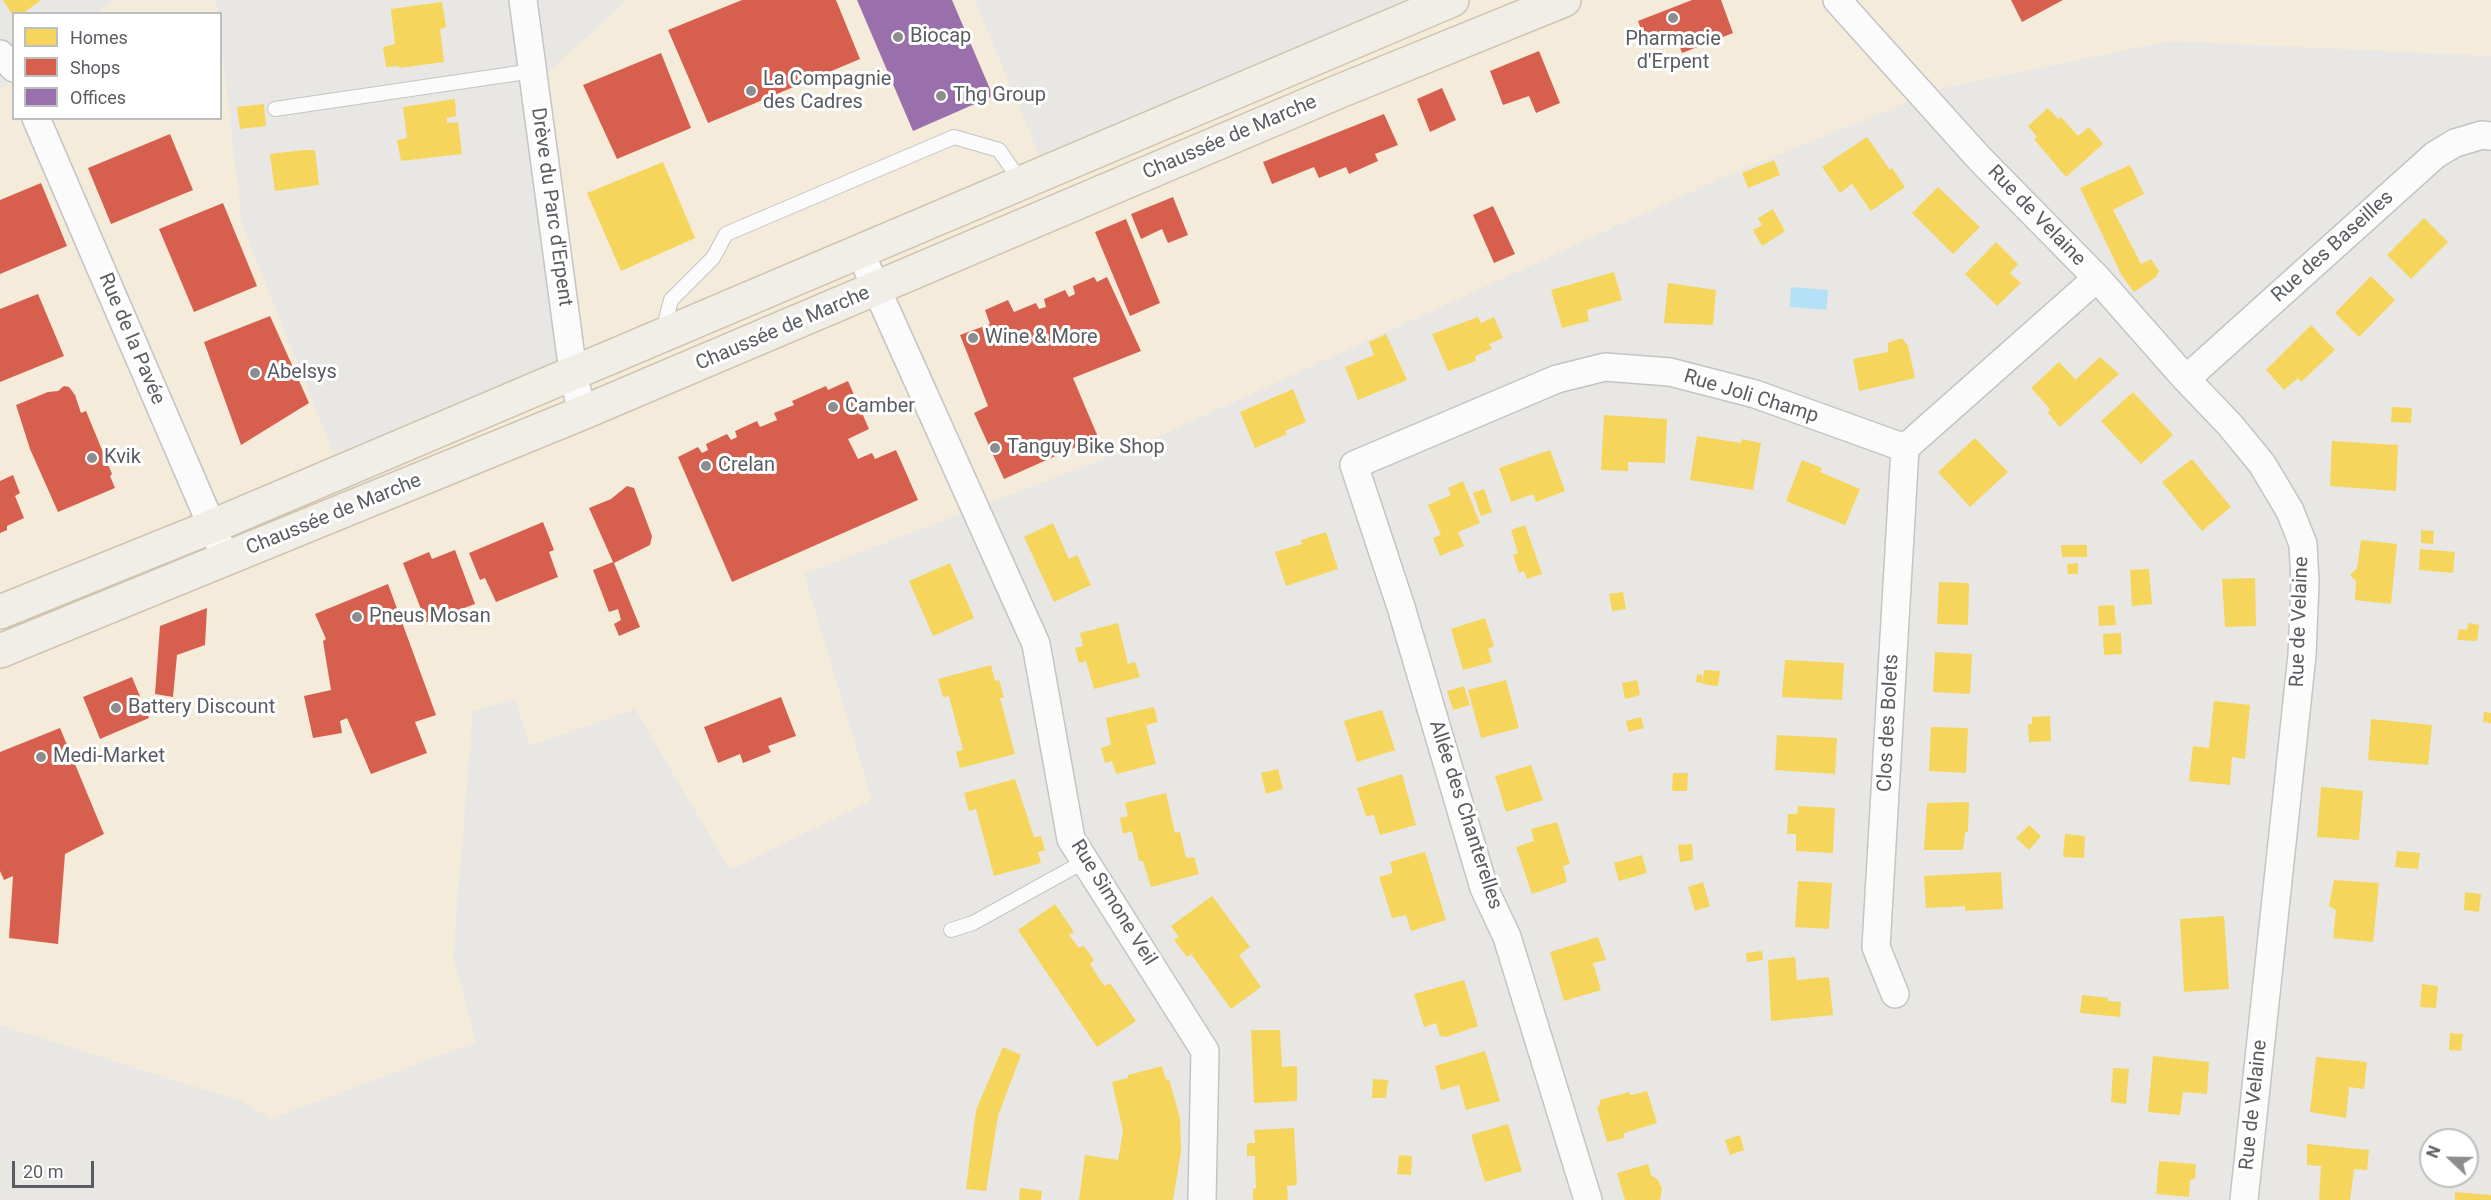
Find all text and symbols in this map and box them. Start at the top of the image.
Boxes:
marker: Pharmacie d'Erpent [1666,11,1680,25]
legend [12,12,222,120]
place label: Biocap [910,25,971,49]
text: Homes [70,27,128,48]
place label: Pharmacie d'Erpent [1625,28,1721,75]
marker: Biocap [891,30,905,44]
text: Shops [70,57,120,78]
place label: La Compagnie des Cadres [763,68,891,115]
marker: La Compagnie des Cadres [744,84,758,98]
place label: Thg Group [953,84,1046,108]
text: Offices [70,87,126,108]
marker: Thg Group [934,89,948,103]
street label: Chaussée de Marche [1139,90,1321,186]
street label: Drève du Parc d'Erpent [525,106,577,308]
street label: Rue de Velaine [1982,161,2090,271]
street label: Rue des Baseilles [2267,186,2399,308]
street label: Rue de la Pavée [93,270,169,408]
street label: Chaussée de Marche [692,281,874,377]
place label: Wine & More [985,326,1098,350]
marker: Wine & More [966,331,980,345]
place label: Abelsys [267,361,337,385]
street label: Rue Joli Champ [1681,365,1821,429]
marker: Abelsys [248,366,262,380]
place label: Camber [845,395,915,419]
marker: Camber [826,400,840,414]
place label: Tanguy Bike Shop [1007,436,1165,460]
marker: Tanguy Bike Shop [988,441,1002,455]
place label: Kvik [104,446,141,470]
marker: Kvik [85,451,99,465]
place label: Crelan [718,454,775,478]
marker: Crelan [699,459,713,473]
street label: Chaussée de Marche [243,469,425,561]
street label: Rue de Velaine [2286,556,2314,688]
place label: Pneus Mosan [369,605,491,629]
marker: Pneus Mosan [350,610,364,624]
street label: Clos des Bolets [1873,653,1905,793]
place label: Battery Discount [128,696,275,720]
marker: Battery Discount [109,701,123,715]
street label: Allée des Chanterelles [1423,718,1507,912]
place label: Medi-Market [53,745,165,769]
marker: Medi-Market [34,750,48,764]
street label: Rue Simone Veil [1065,836,1161,970]
street label: Rue de Velaine [2235,1039,2273,1171]
north arrow [2419,1128,2479,1188]
text: N [2423,1143,2445,1161]
scale bar [15,1149,98,1187]
text: 20 m [23,1161,63,1182]

